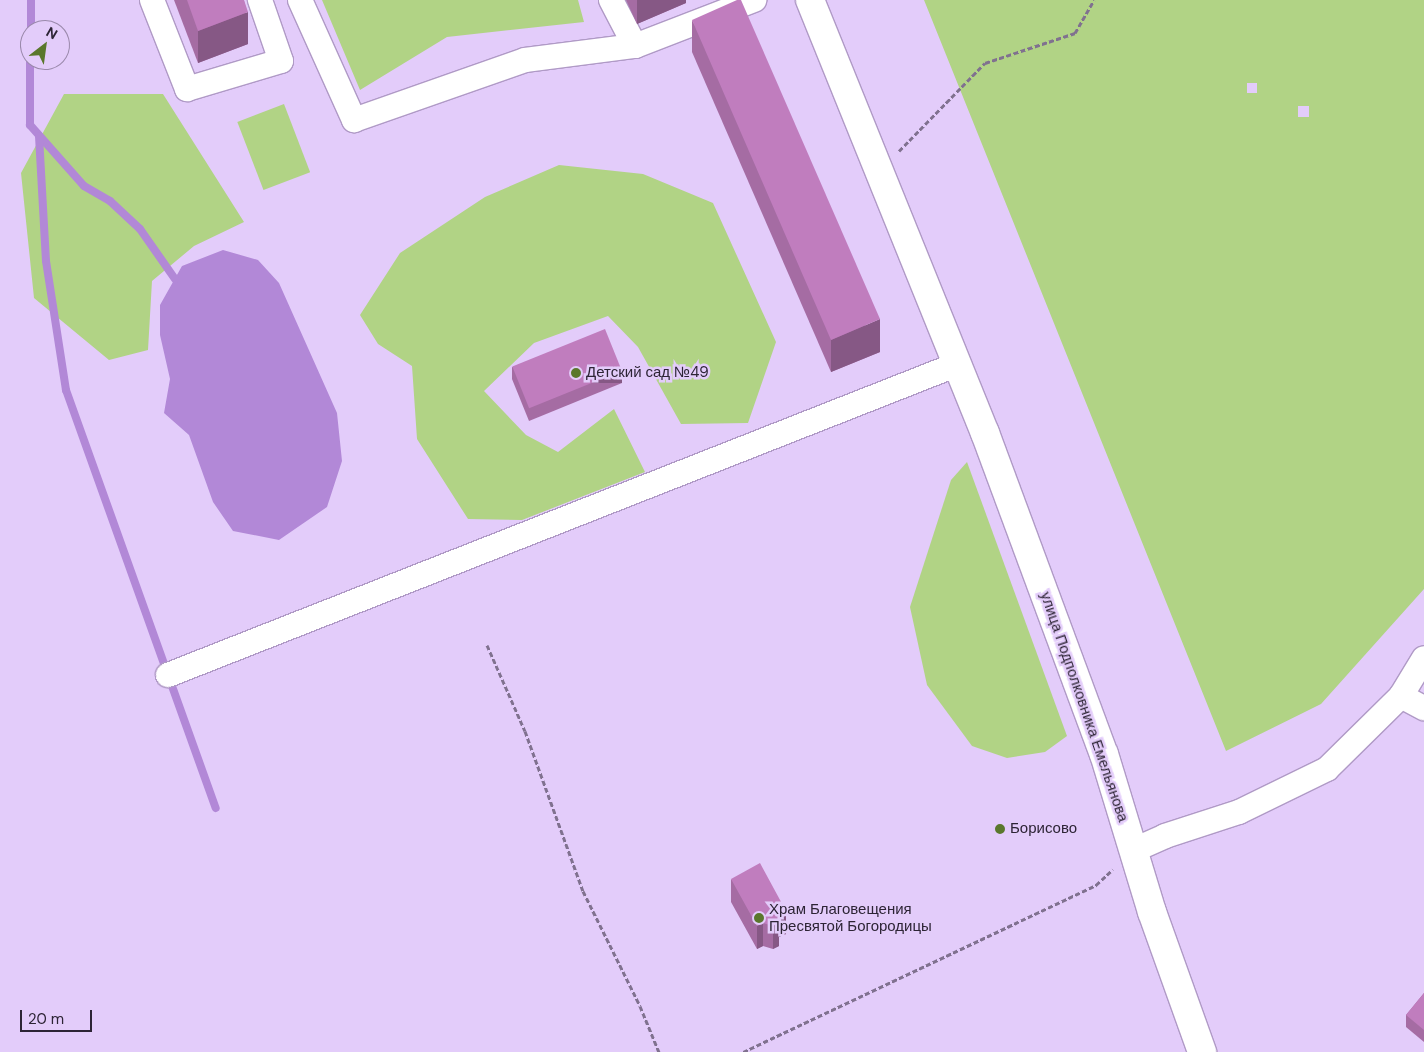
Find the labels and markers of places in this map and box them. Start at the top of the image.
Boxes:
place label: Детский сад №49 [586,364,709,382]
marker: Детский сад №49 [570,367,582,379]
place label: Борисово [1010,820,1077,838]
marker: Борисово [994,823,1006,835]
place label: Храм Благовещения Пресвятой Богородицы [769,900,932,935]
marker: Храм Благовещения Пресвятой Богородицы [753,912,765,924]

